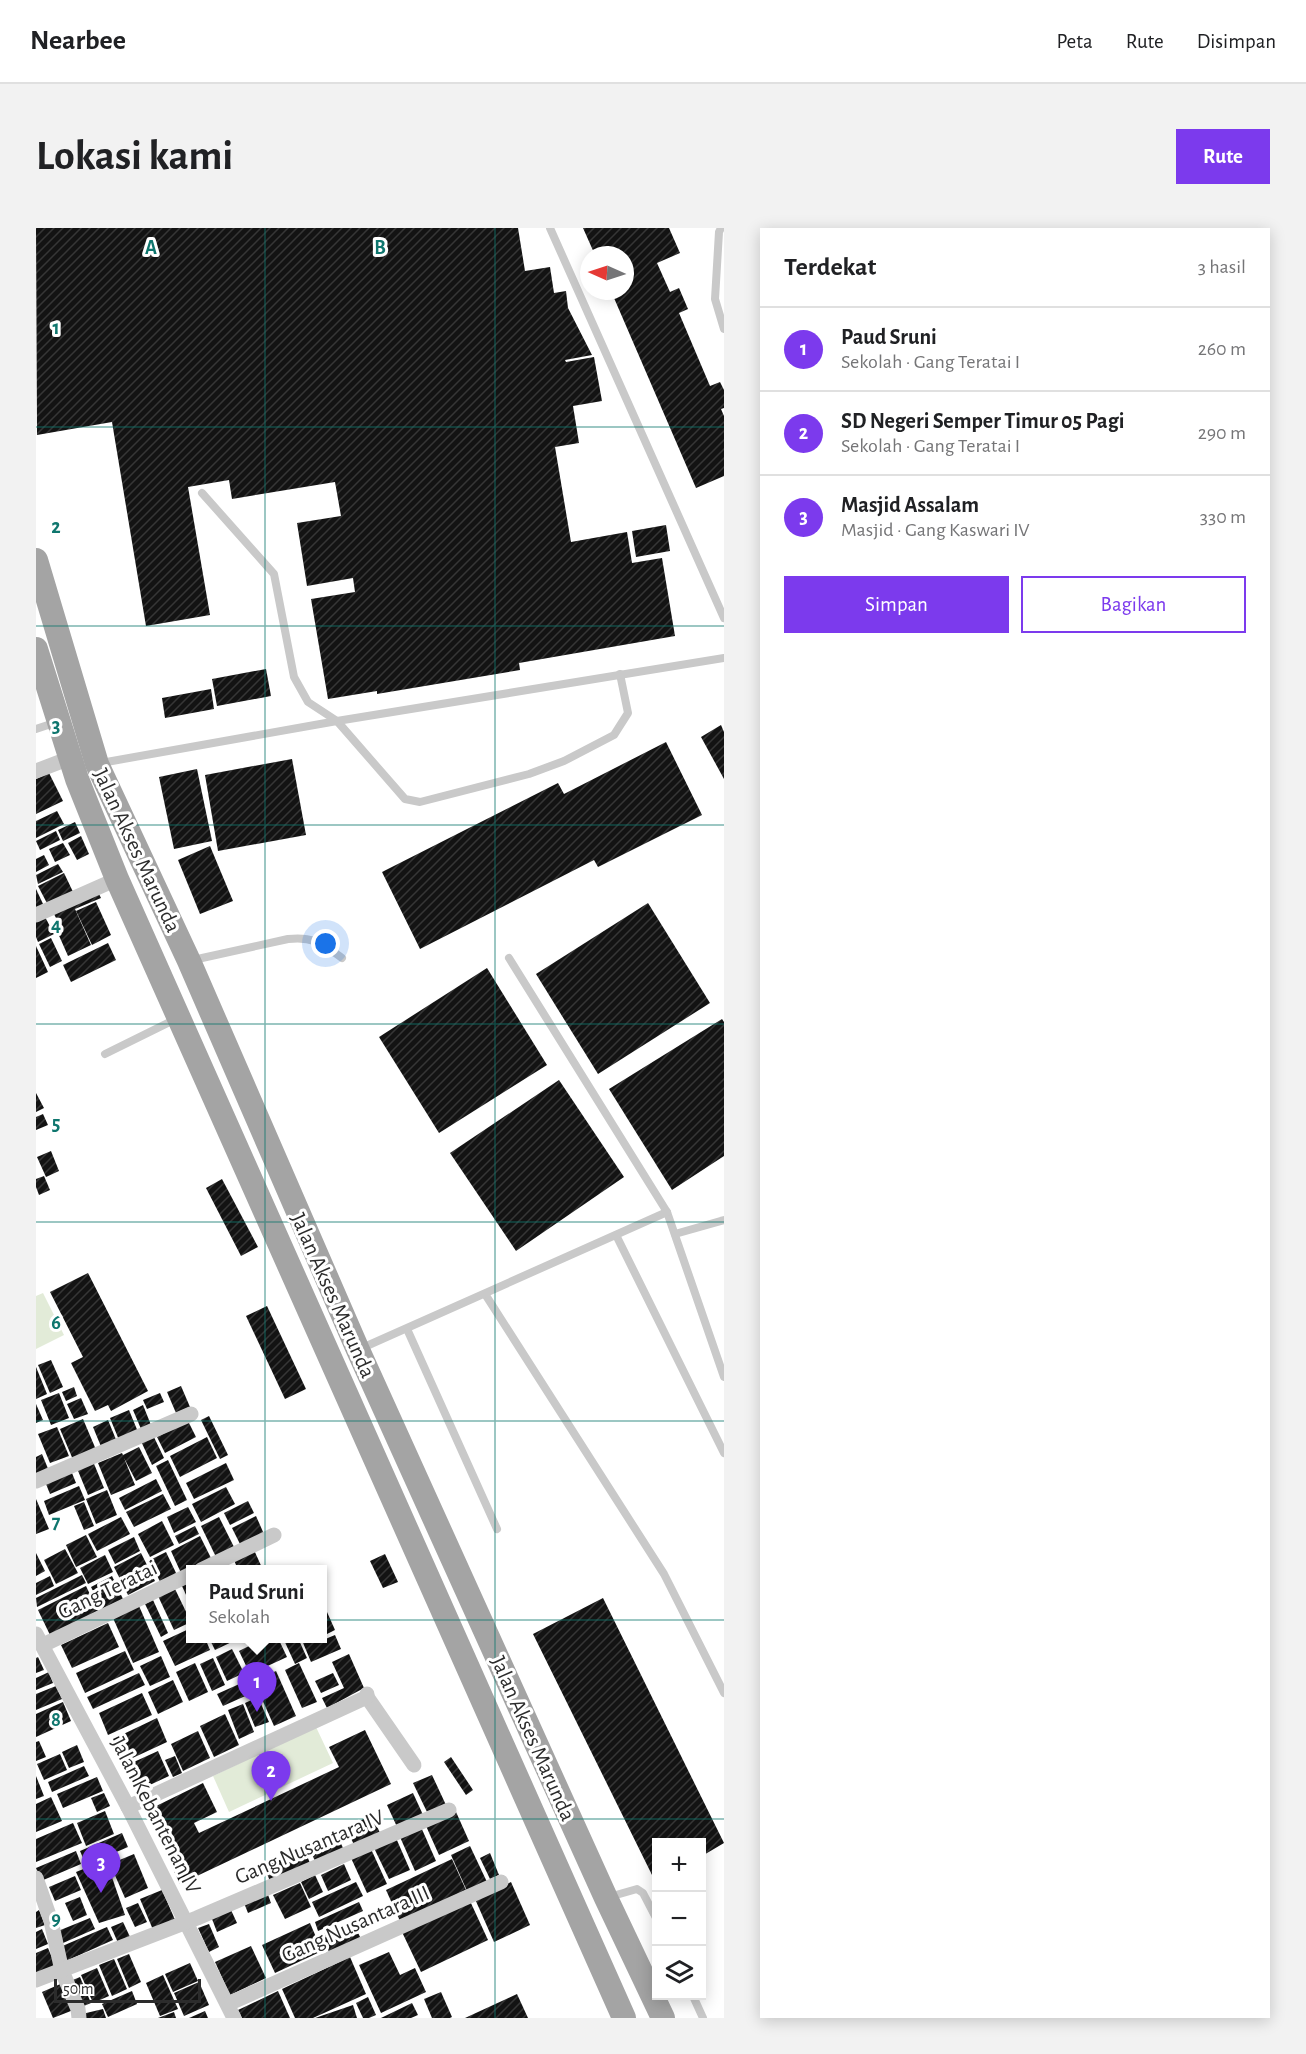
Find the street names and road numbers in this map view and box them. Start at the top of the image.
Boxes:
street label: Jalan Akses Marunda [90,765,185,936]
street label: Jalan Akses Marunda [287,1210,379,1381]
street label: Gang Teratai [54,1556,161,1623]
street label: Jalan Akses Marunda [487,1653,579,1824]
street label: Jalan Kebantenan IV [107,1734,205,1898]
street label: Gang Nusantara IV [232,1805,388,1888]
street label: Gang Nusantara III [278,1881,433,1966]

